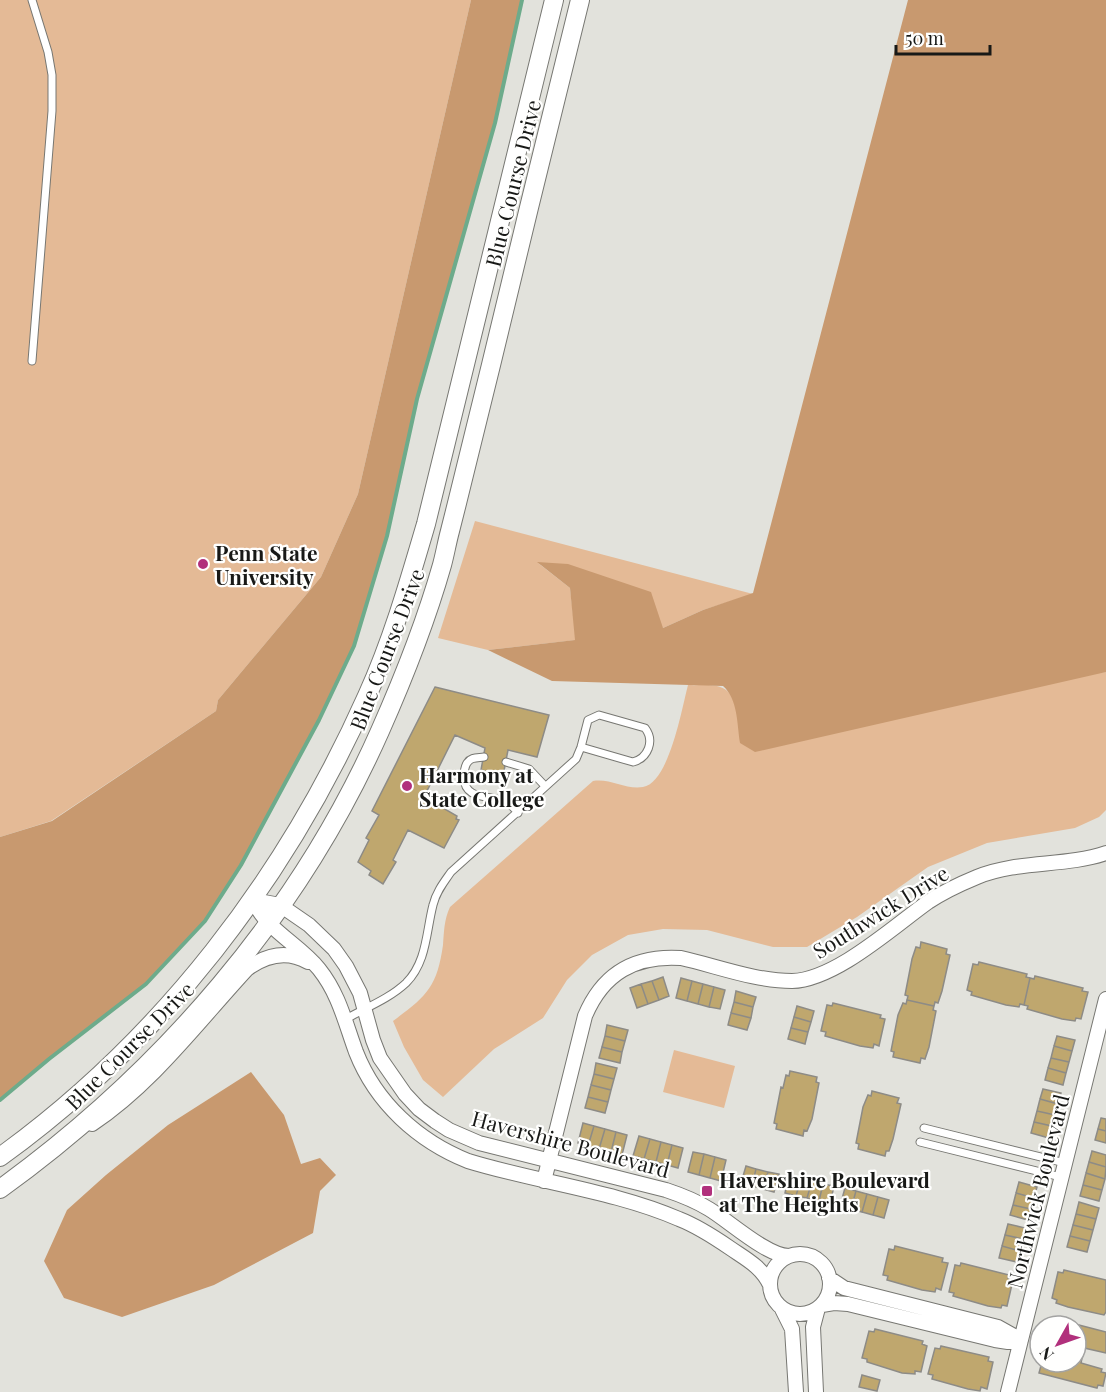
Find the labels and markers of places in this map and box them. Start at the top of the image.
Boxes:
place label: Penn State University [215,538,318,590]
marker: Penn State University [196,557,210,571]
place label: Harmony at State College [419,760,544,812]
marker: Harmony at State College [400,779,414,793]
place label: Havershire Boulevard at The Heights [719,1165,930,1217]
marker: Havershire Boulevard at The Heights [700,1184,714,1198]

